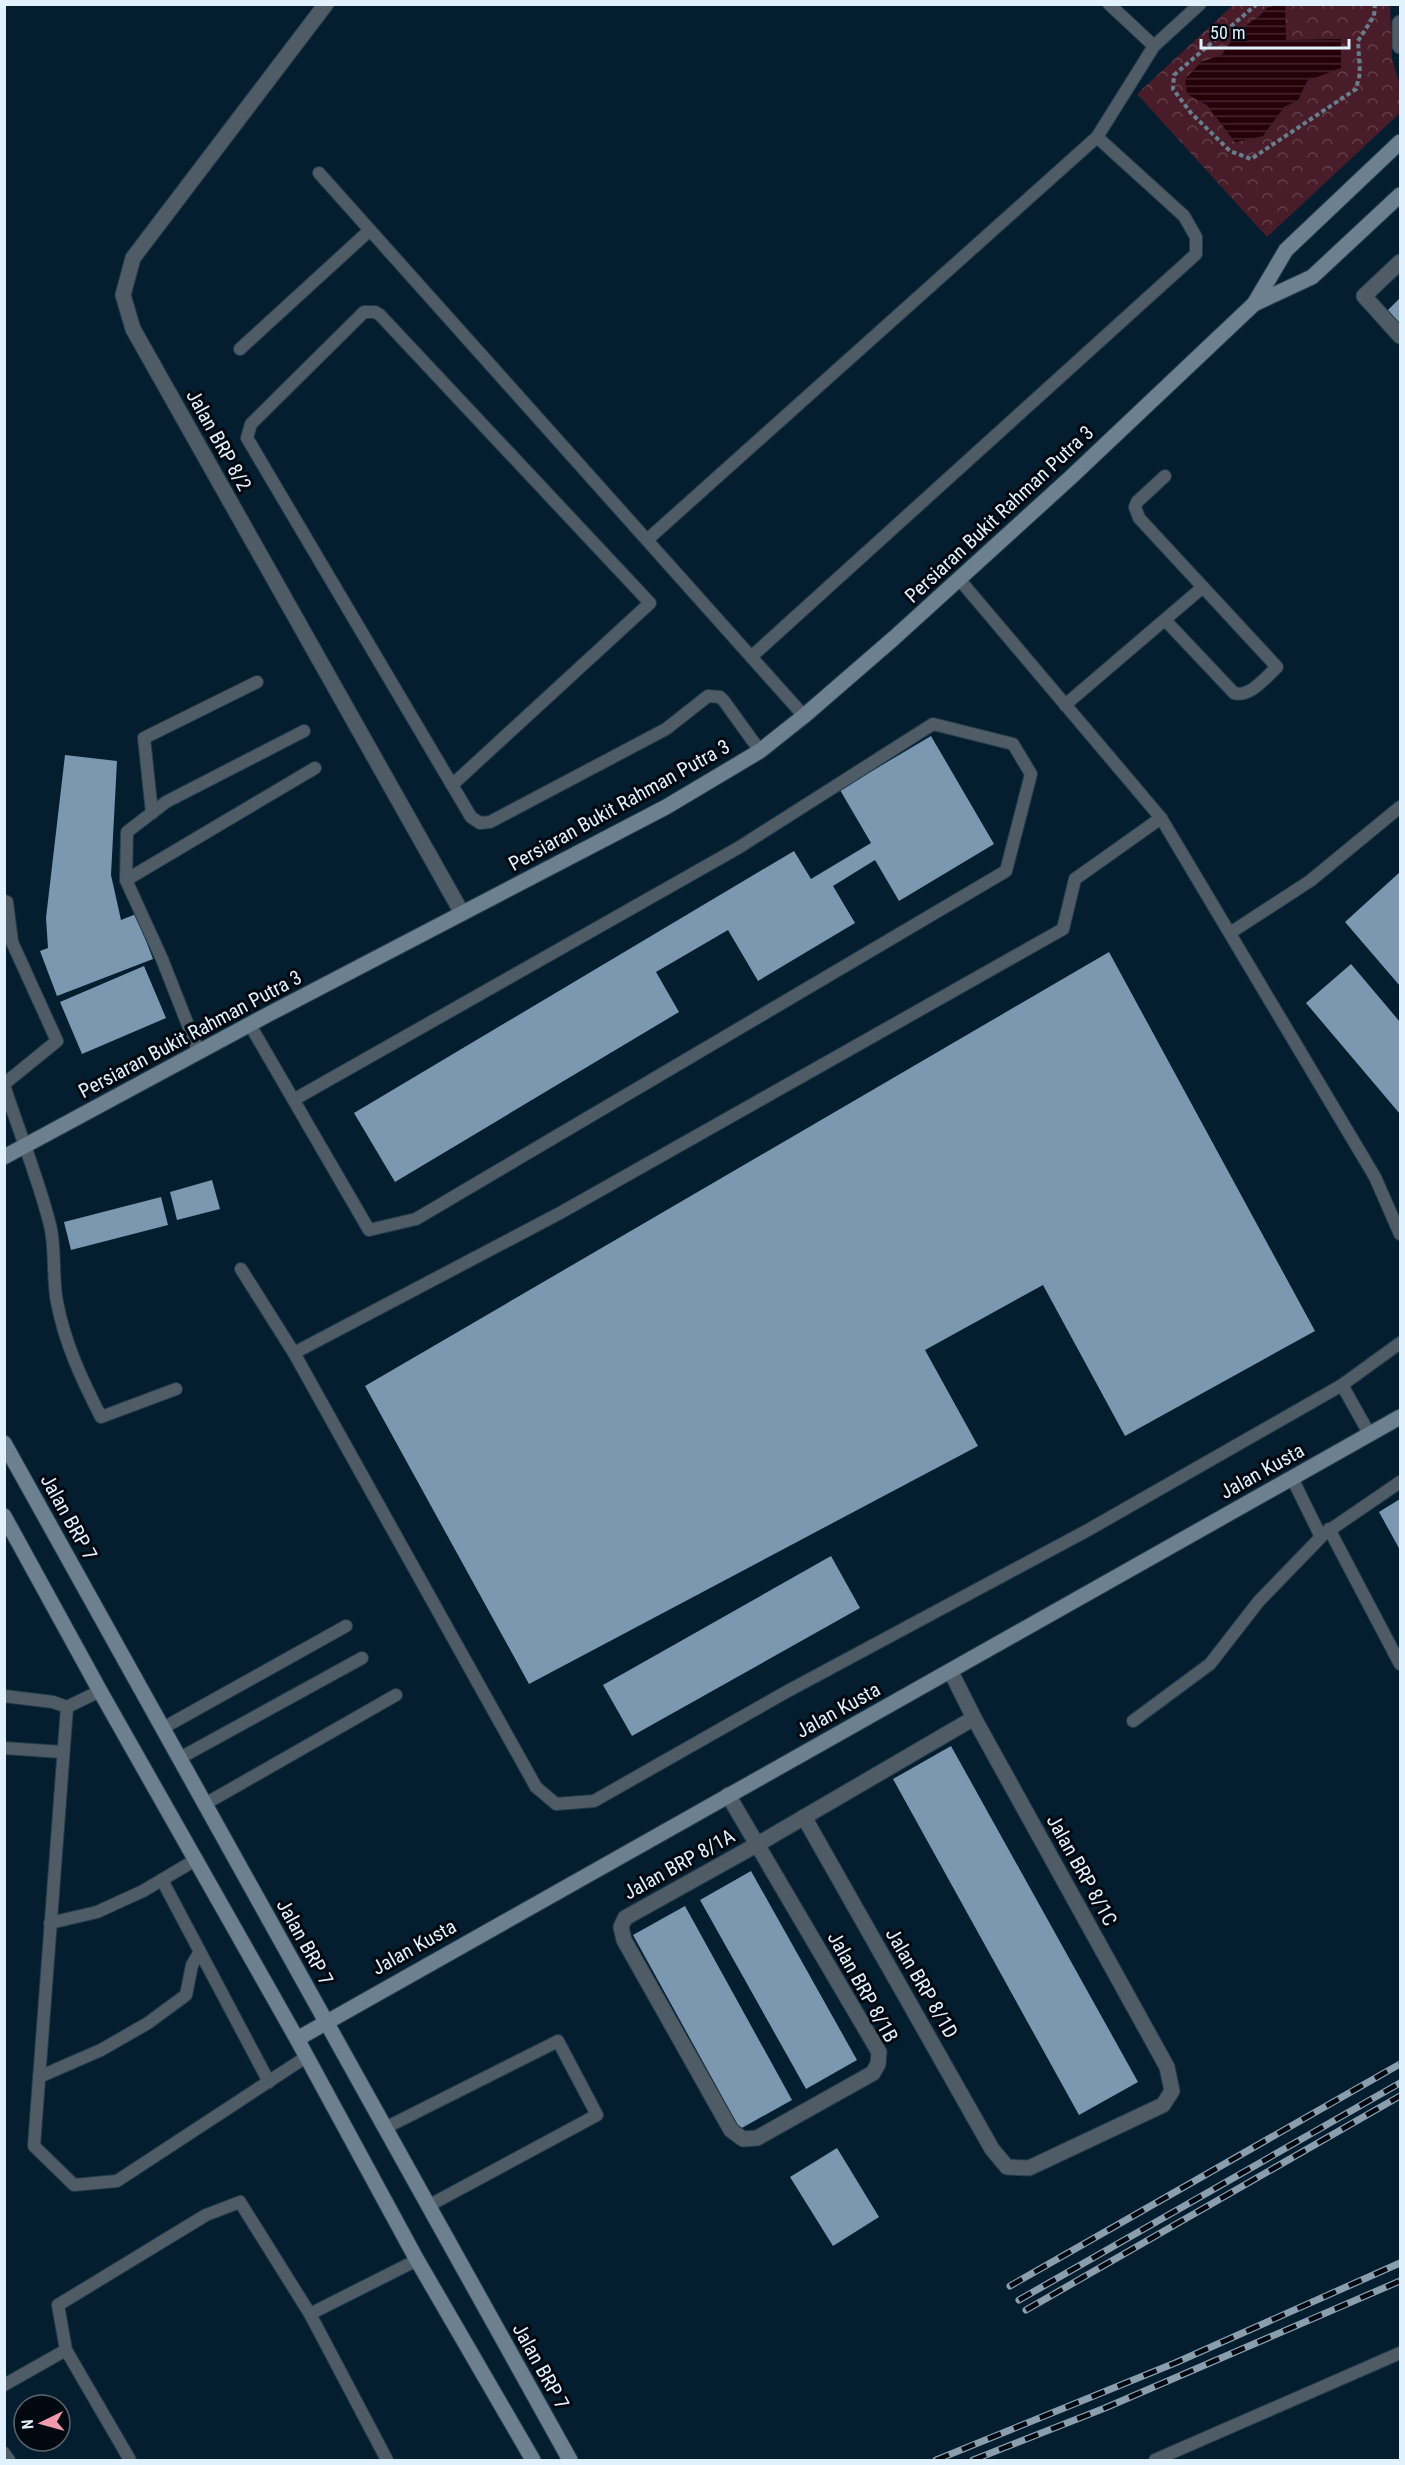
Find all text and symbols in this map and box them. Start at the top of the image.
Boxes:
scale bar [1201,12,1350,50]
text: 50 m [1210,22,1245,43]
street label: Jalan BRP 8/2 [181,385,257,495]
street label: Persiaran Bukit Rahman Putra 3 [900,420,1098,608]
street label: Persiaran Bukit Rahman Putra 3 [504,734,734,876]
street label: Persiaran Bukit Rahman Putra 3 [74,965,306,1103]
street label: Jalan Kusta [1216,1438,1308,1504]
street label: Jalan BRP 7 [36,1470,102,1564]
street label: Jalan Kusta [792,1677,884,1743]
street label: Jalan BRP 8/1C [1042,1810,1122,1930]
street label: Jalan BRP 8/1A [619,1823,739,1904]
street label: Jalan BRP 7 [272,1895,338,1989]
street label: Jalan Kusta [368,1914,460,1980]
street label: Jalan BRP 8/1D [881,1924,963,2042]
street label: Jalan BRP 8/1B [823,1927,903,2047]
street label: Jalan BRP 7 [508,2319,574,2413]
north arrow [12,2393,72,2453]
text: N [18,2419,37,2430]

